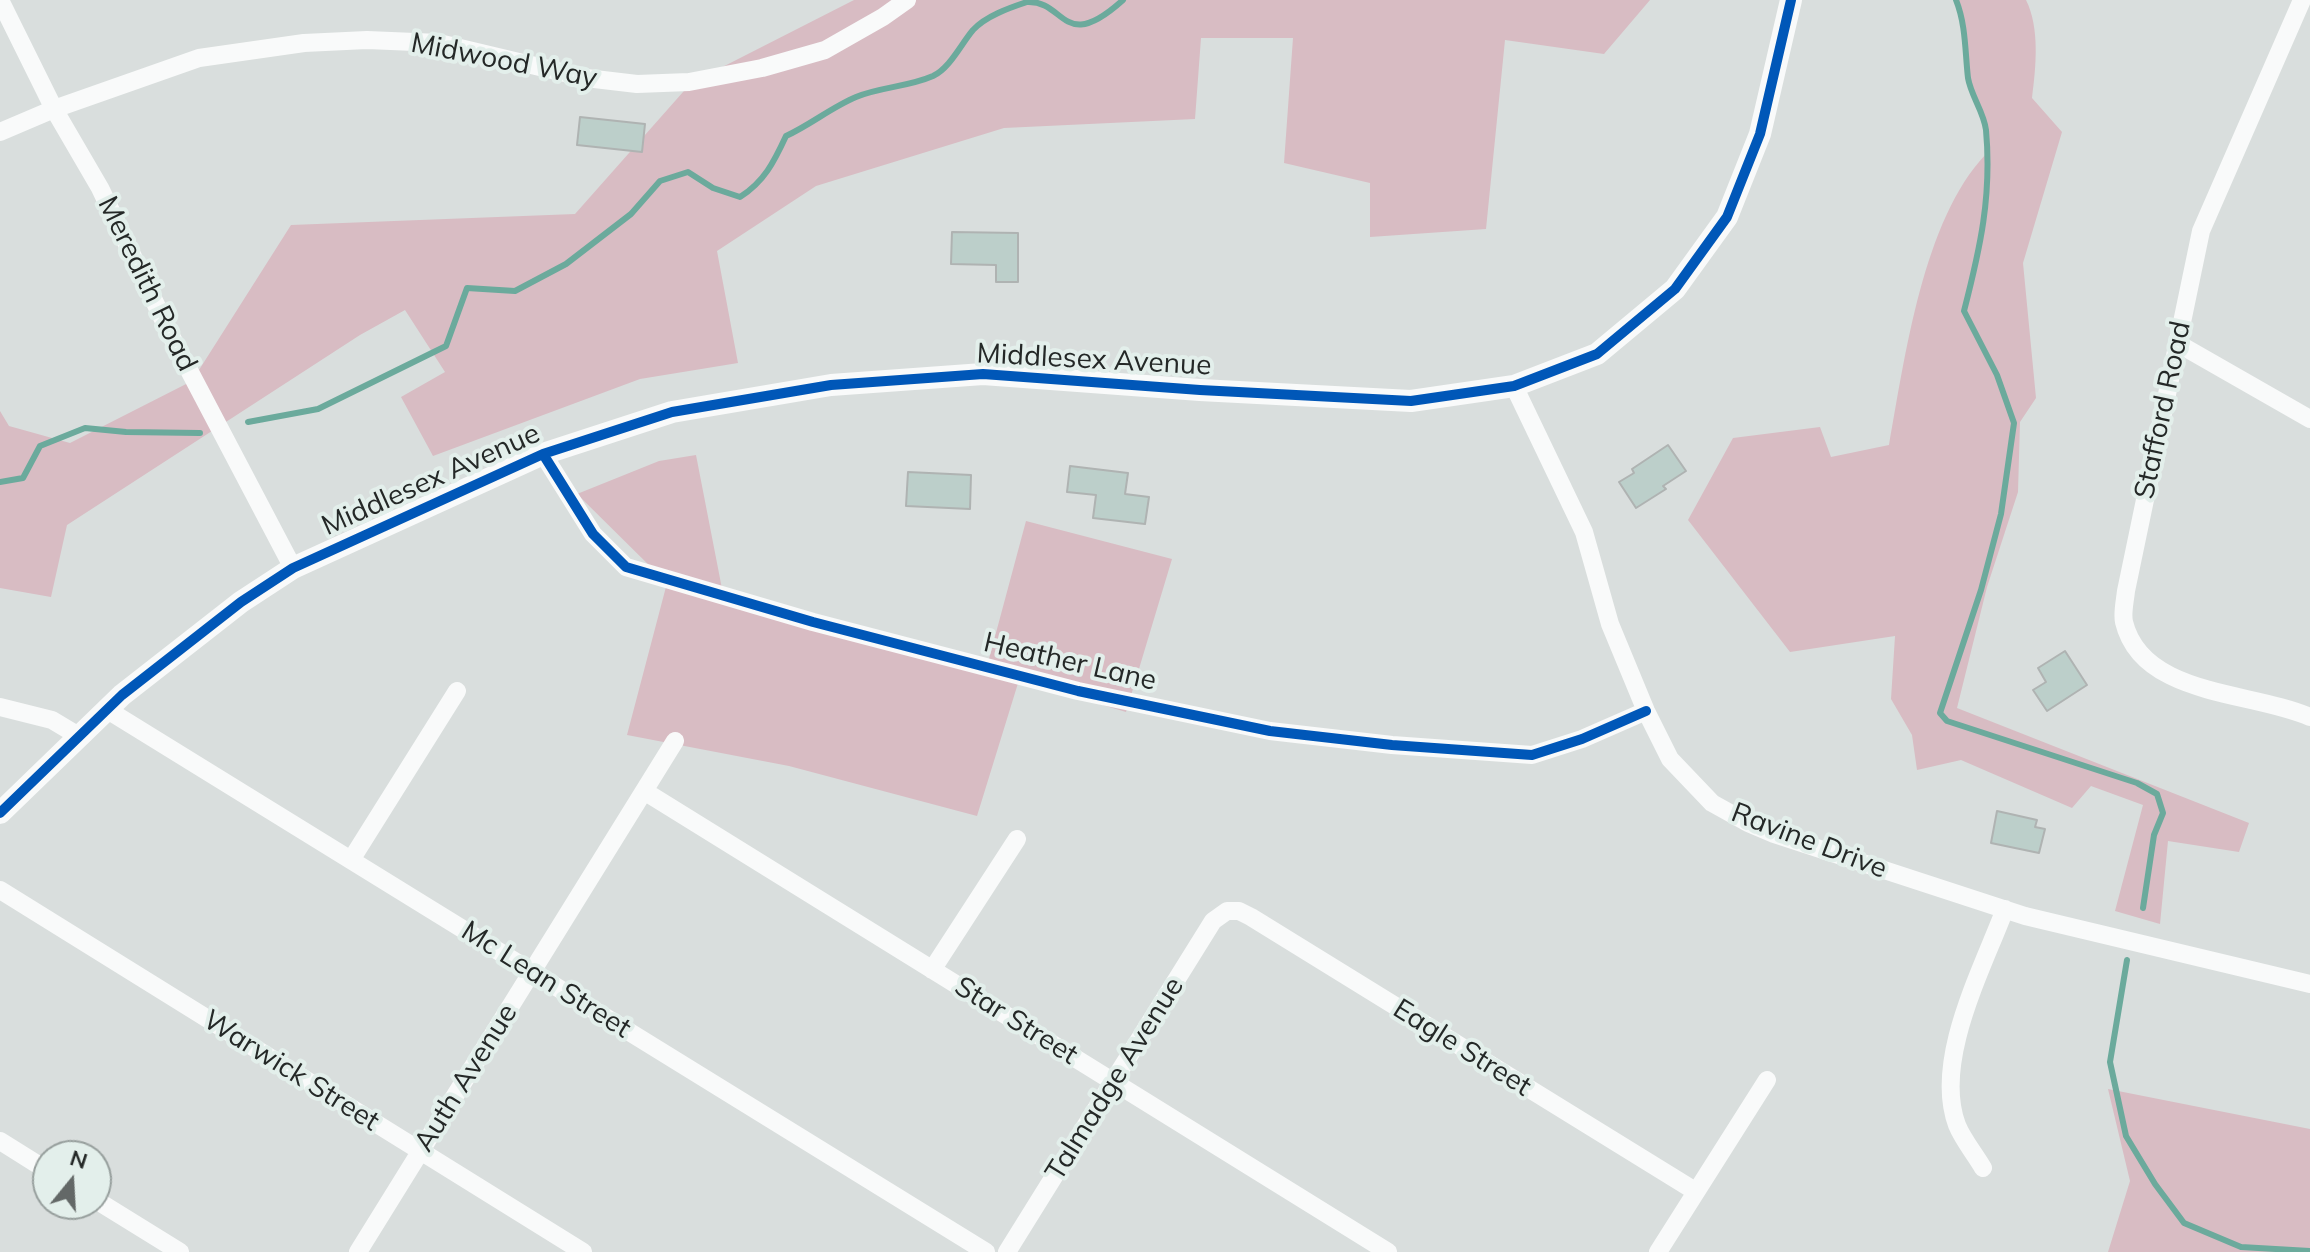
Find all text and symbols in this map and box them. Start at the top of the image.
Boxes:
street label: Midwood Way [408,27,600,95]
street label: Meredith Road [90,191,204,377]
street label: Stafford Road [2128,318,2198,502]
street label: Middlesex Avenue [976,337,1212,383]
street label: Middlesex Avenue [317,417,545,543]
street label: Heather Lane [980,626,1160,698]
street label: Ravine Drive [1726,796,1892,886]
street label: Mc Lean Street [455,914,637,1046]
street label: Star Street [948,970,1084,1072]
street label: Talmadge Avenue [1039,971,1191,1187]
street label: Eagle Street [1387,992,1537,1104]
street label: Auth Avenue [407,998,525,1158]
street label: Warwick Street [197,1003,385,1139]
north arrow [32,1140,112,1220]
text: N [67,1143,91,1175]

